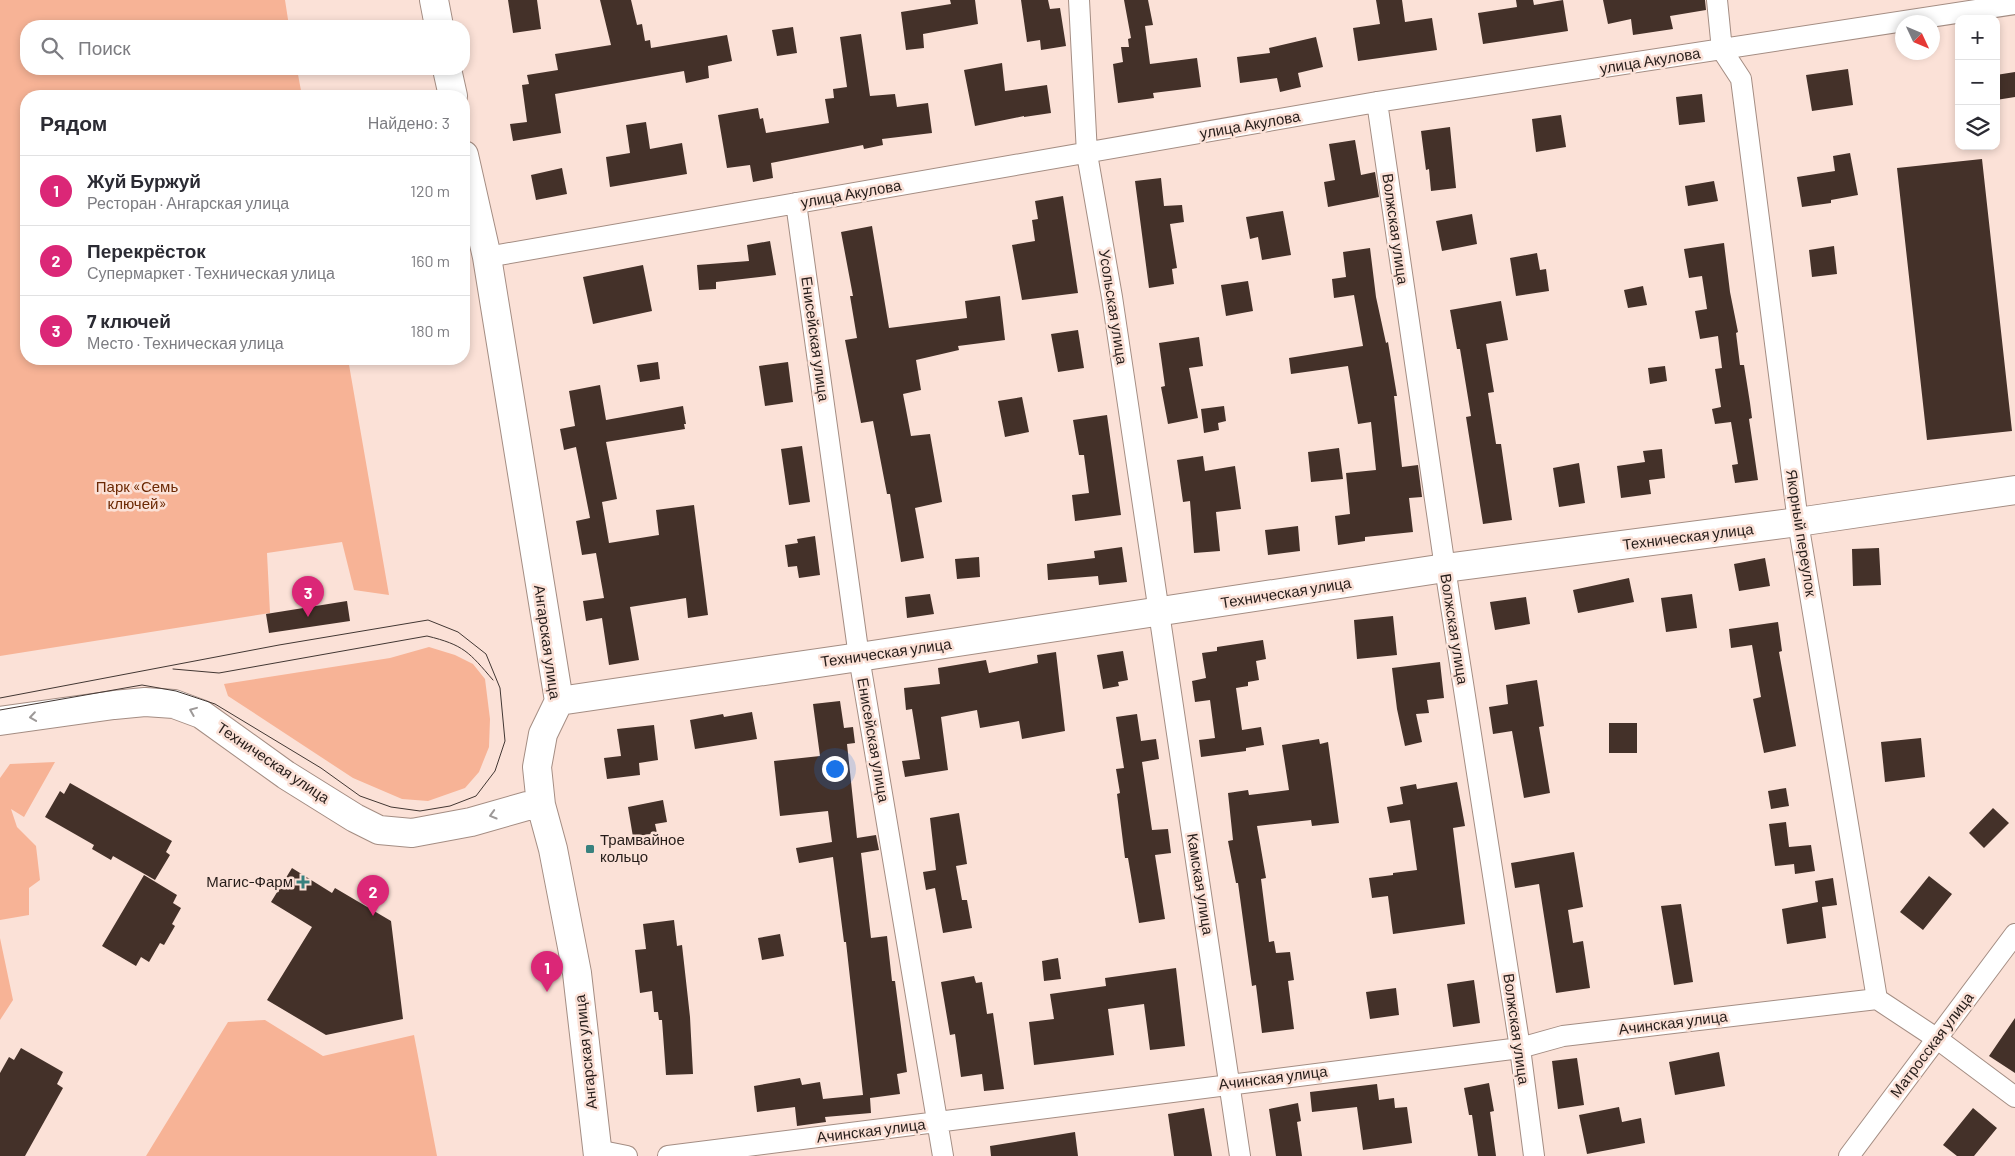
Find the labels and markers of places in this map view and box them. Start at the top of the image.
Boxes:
pin: 3 [292,576,324,617]
place label: Трамвайное кольцо [600,830,685,865]
marker: Трамвайное кольцо [584,843,596,855]
place label: Магис-Фарм [206,872,293,890]
pin: 2 [357,875,389,916]
marker: Магис-Фарм [297,876,309,888]
pin: 1 [531,951,563,992]

